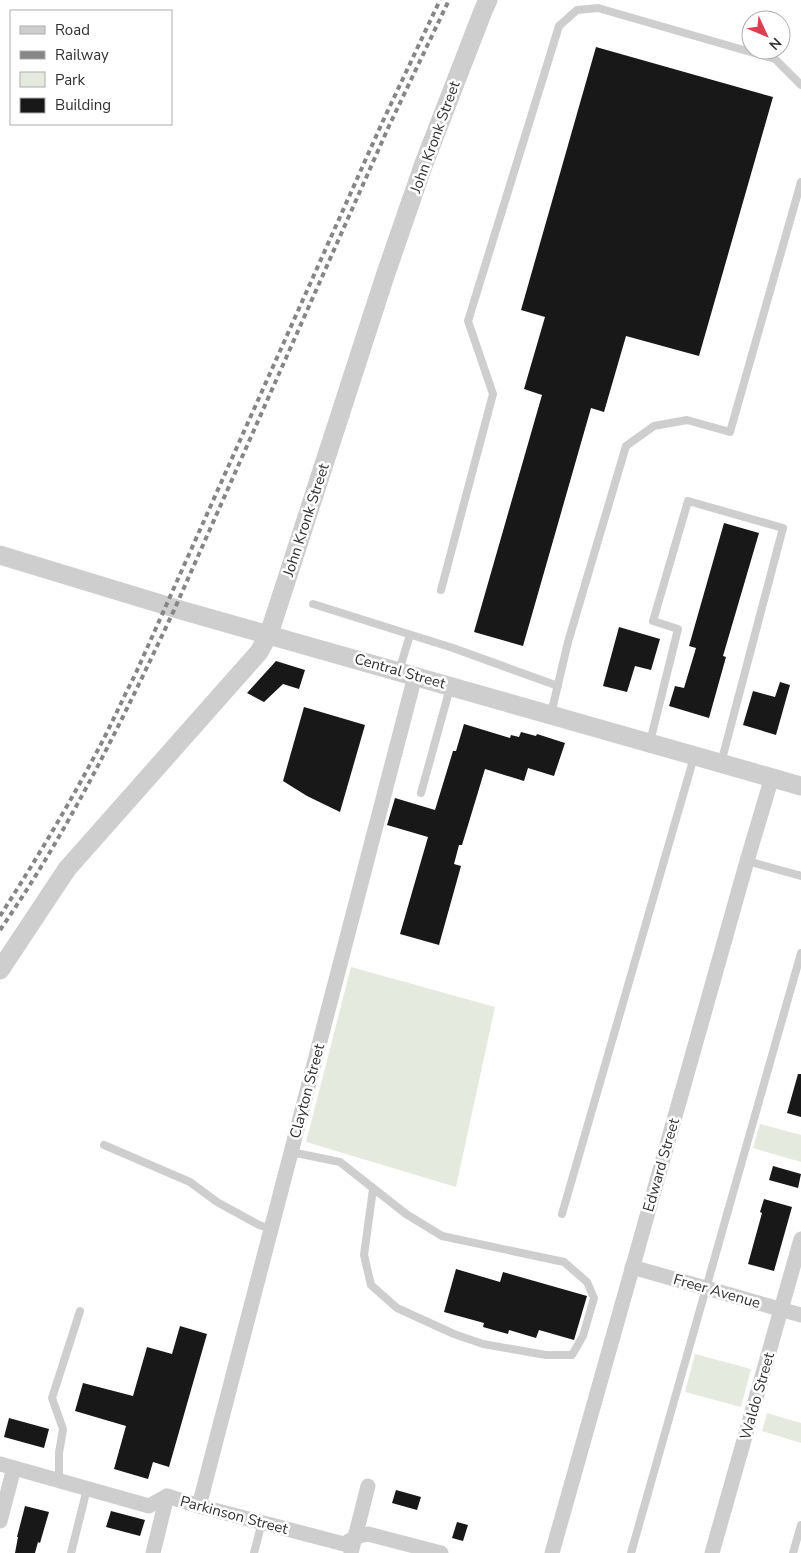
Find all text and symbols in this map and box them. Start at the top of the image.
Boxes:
legend [10,10,172,125]
north arrow [741,10,791,60]
text: Road [55,20,90,40]
text: N [765,33,785,54]
text: Railway [55,45,109,65]
text: Park [55,70,85,90]
street label: John Kronk Street [405,77,465,197]
text: Building [55,95,111,115]
street label: John Kronk Street [278,460,334,580]
street label: Central Street [352,648,449,694]
street label: Clayton Street [285,1041,329,1140]
street label: Edward Street [638,1115,684,1214]
street label: Freer Avenue [671,1269,763,1313]
street label: Waldo Street [735,1349,779,1442]
street label: Parkinson Street [178,1491,291,1539]

